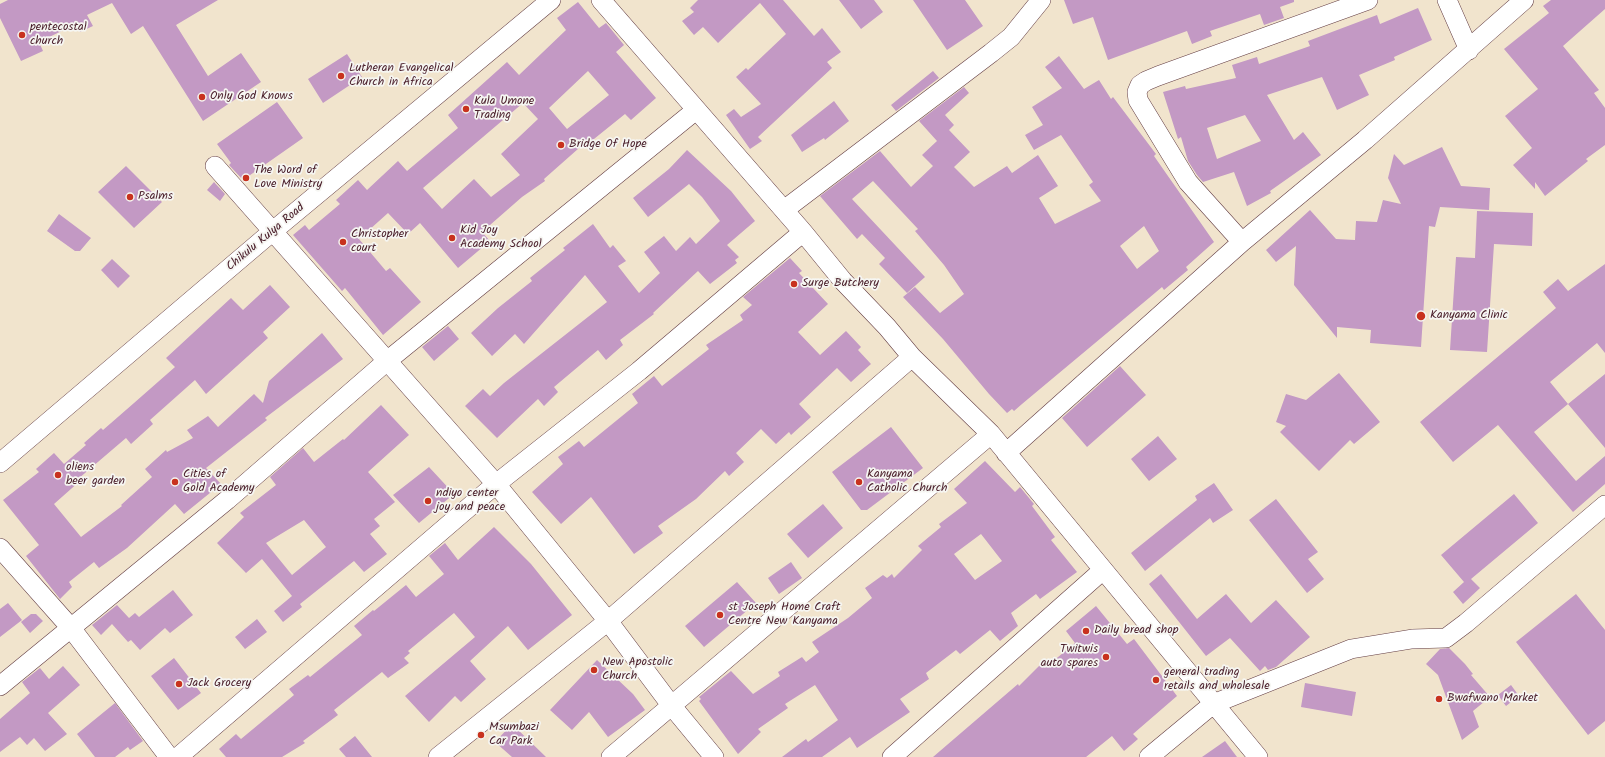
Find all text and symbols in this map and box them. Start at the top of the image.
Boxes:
place label: pentecostal church [30,21,87,49]
marker: pentecostal church [17,30,27,40]
place label: Lutheran Evangelical Church in Africa [349,62,454,90]
marker: Lutheran Evangelical Church in Africa [336,71,346,81]
place label: Only God Knows [210,90,293,104]
marker: Only God Knows [197,92,207,102]
place label: Kula Umone Trading [474,95,534,123]
marker: Kula Umone Trading [461,104,471,114]
place label: Bridge Of Hope [569,138,647,152]
marker: Bridge Of Hope [556,140,566,150]
place label: The Word of Love Ministry [254,164,322,192]
marker: The Word of Love Ministry [241,173,251,183]
place label: Psalms [138,190,173,204]
marker: Psalms [125,192,135,202]
street label: Chikulu Kulya Road [224,201,308,275]
place label: Kid Joy Academy School [460,224,542,252]
place label: Christopher court [351,228,408,256]
marker: Kid Joy Academy School [447,233,457,243]
marker: Christopher court [338,237,348,247]
place label: Surge Butchery [802,277,879,291]
marker: Surge Butchery [789,279,799,289]
place label: Kanyama Clinic [1430,309,1508,323]
marker: Kanyama Clinic [1415,310,1427,322]
place label: oliens beer garden [66,461,125,489]
place label: Cities of Gold Academy [183,468,254,496]
place label: Kanyama Catholic Church [867,468,947,496]
marker: oliens beer garden [53,470,63,480]
marker: Cities of Gold Academy [170,477,180,487]
marker: Kanyama Catholic Church [854,477,864,487]
place label: ndiyo center joy and peace [436,487,505,515]
marker: ndiyo center joy and peace [423,496,433,506]
place label: st Joseph Home Craft Centre New Kanyama [728,601,840,629]
marker: st Joseph Home Craft Centre New Kanyama [715,610,725,620]
place label: Daily bread shop [1094,624,1178,638]
marker: Daily bread shop [1081,626,1091,636]
place label: Twitwis auto spares [1041,643,1098,671]
marker: Twitwis auto spares [1101,652,1111,662]
place label: New Apostolic Church [602,656,673,684]
marker: New Apostolic Church [589,665,599,675]
place label: general trading retails and wholesale [1164,666,1270,694]
marker: general trading retails and wholesale [1151,675,1161,685]
place label: Jack Grocery [187,677,251,691]
marker: Jack Grocery [174,679,184,689]
place label: Bwafwano Market [1447,692,1538,706]
marker: Bwafwano Market [1434,694,1444,704]
place label: Msumbazi Car Park [489,721,539,749]
marker: Msumbazi Car Park [476,730,486,740]

